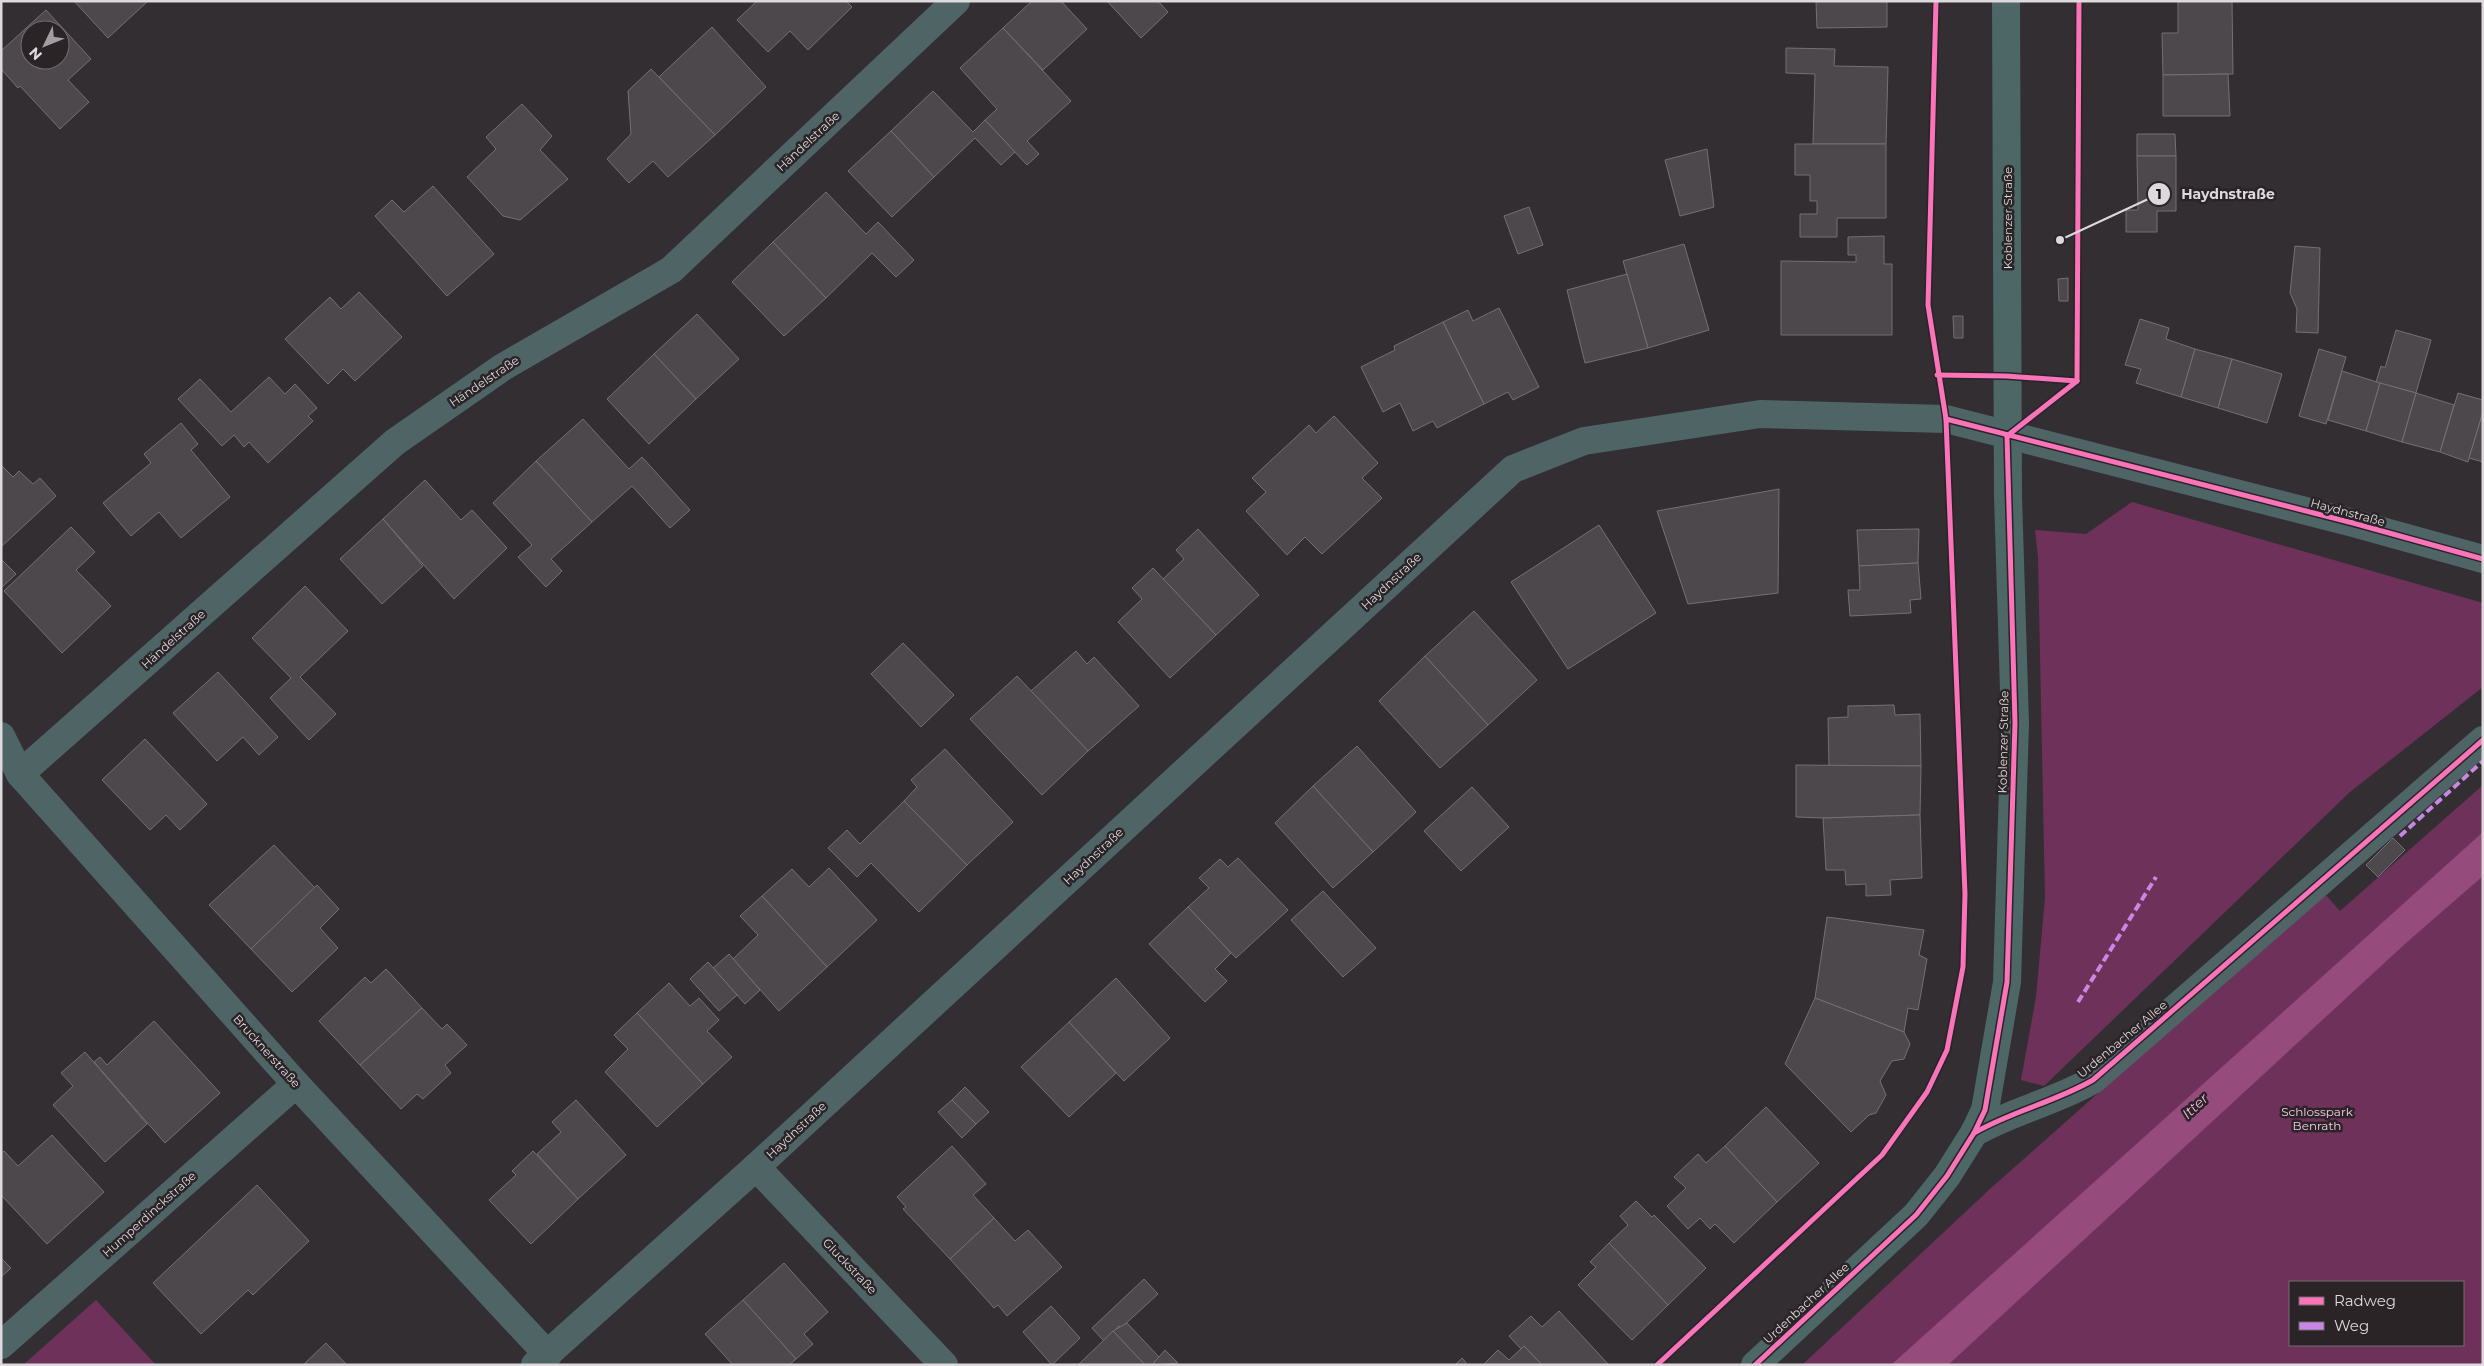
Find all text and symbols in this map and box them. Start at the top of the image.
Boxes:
north arrow [20,20,70,70]
text: N [25,44,46,64]
street label: Händelstraße [773,108,843,174]
street label: Koblenzer Straße [2000,167,2015,269]
callout: Haydnstraße [2146,179,2285,208]
text: 1 [2156,184,2162,203]
text: Haydnstraße [2181,185,2275,203]
street label: Händelstraße [446,352,522,410]
street label: Haydnstraße [2309,495,2387,529]
street label: Haydnstraße [1358,549,1424,613]
street label: Händelstraße [138,606,208,672]
street label: Koblenzer Straße [1995,691,2011,793]
street label: Haydnstraße [1060,824,1126,888]
street label: Urdenbacher Allee [2074,997,2170,1081]
street label: Brucknerstraße [230,1011,304,1091]
water label: Itter [2178,1089,2212,1123]
street label: Haydnstraße [763,1098,829,1162]
park label: Schlosspark Benrath [2281,1104,2354,1133]
street label: Humperdinckstraße [99,1168,199,1260]
street label: Gluckstraße [820,1235,880,1297]
street label: Urdenbacher Allee [1760,1259,1852,1347]
legend [2289,1281,2464,1346]
text: Radweg [2334,1291,2396,1310]
text: Weg [2334,1316,2369,1335]

